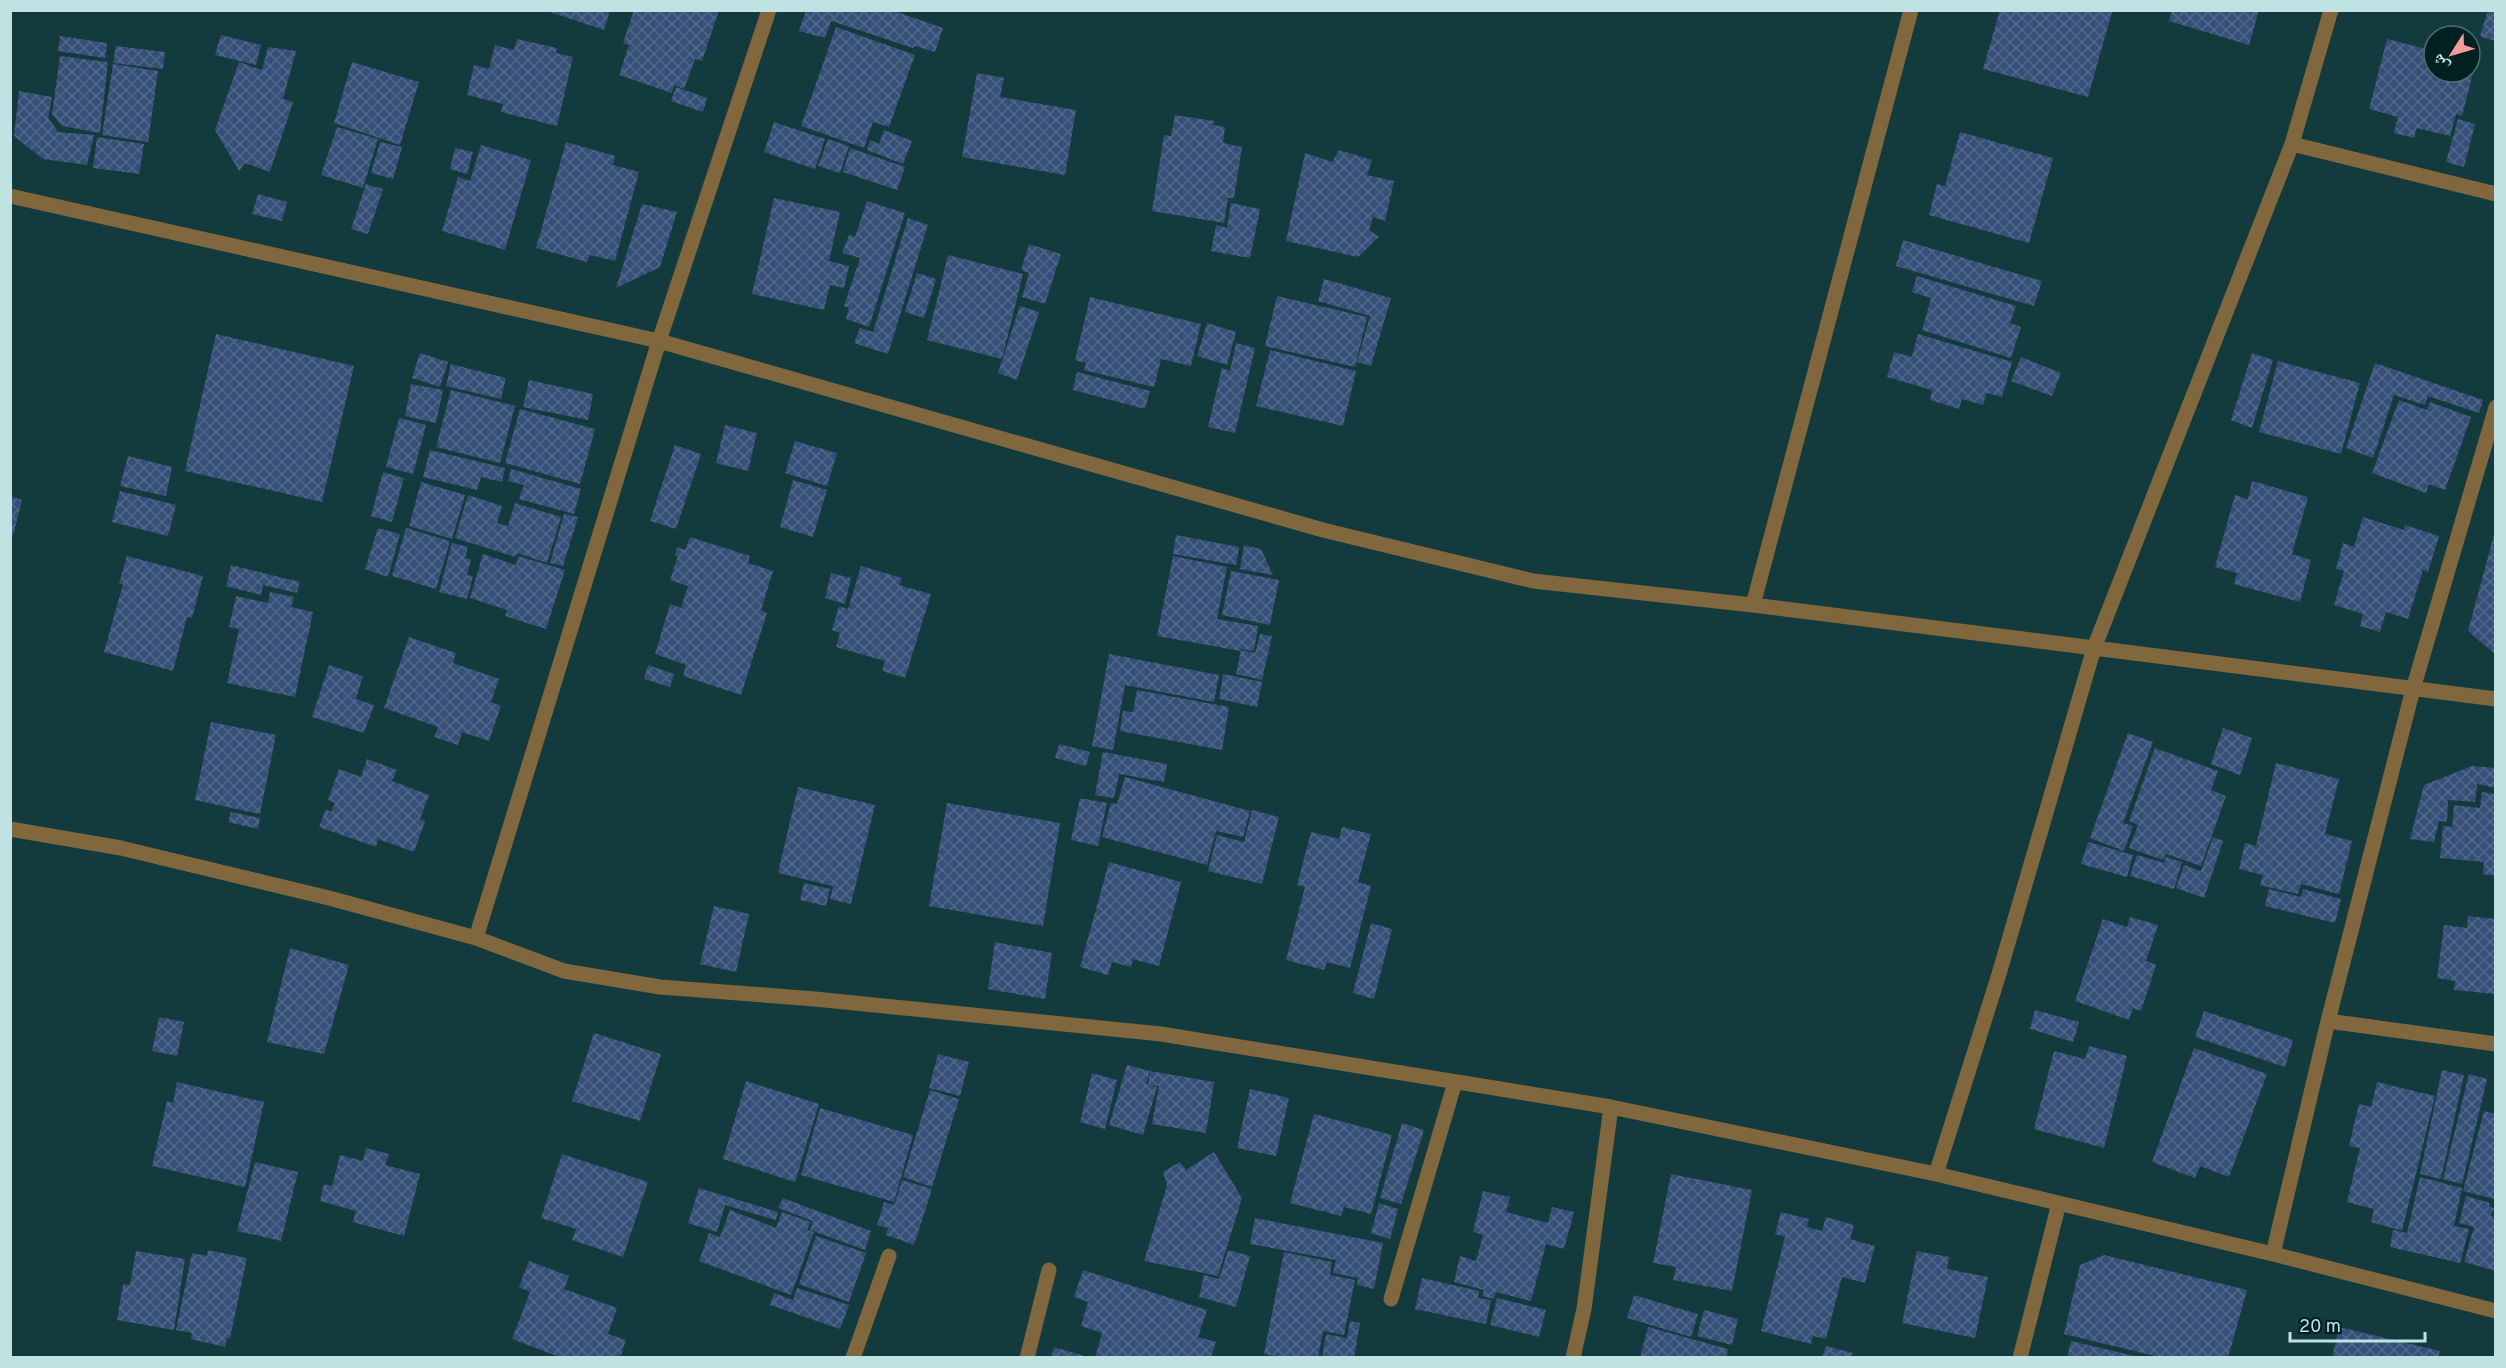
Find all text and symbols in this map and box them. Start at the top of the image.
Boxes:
north arrow [2422,24,2482,84]
text: ش [2429,49,2455,75]
scale bar [2290,1305,2425,1343]
text: 20 m [2299,1316,2341,1339]

